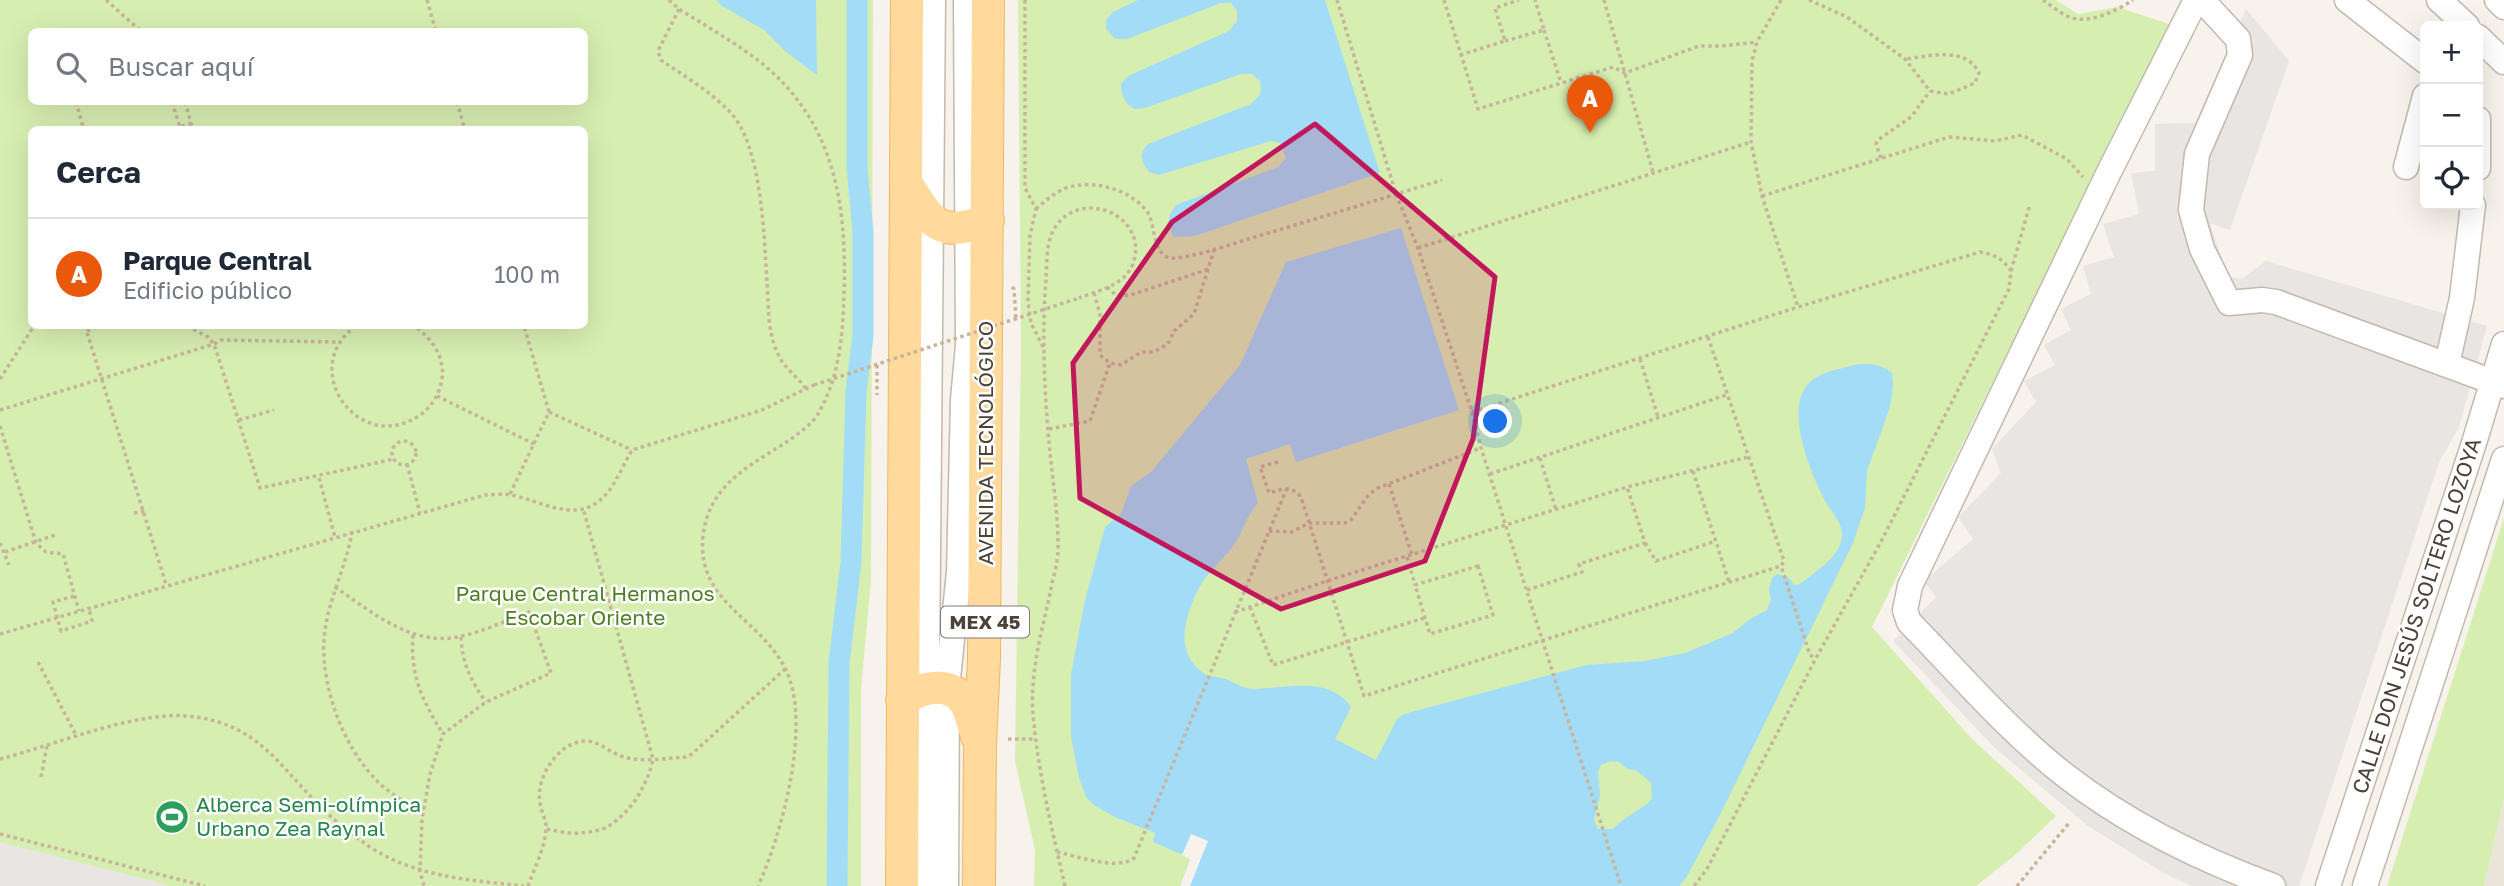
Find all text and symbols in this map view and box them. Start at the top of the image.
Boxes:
map controls [2420,21,2483,210]
button: + [2420,21,2483,84]
search box [28,28,588,105]
icon: search [52,48,90,86]
text: Buscar aquí [108,51,254,82]
pin: A [1567,75,1613,133]
button: − [2420,84,2483,147]
button: locate [2420,147,2483,210]
text: Cerca [56,154,141,190]
text: Parque Central [123,245,312,276]
text: A [71,260,87,288]
text: 100 m [494,260,560,288]
text: Edificio público [123,276,292,304]
street label: AVENIDA TECNOLÓGICO [972,321,998,565]
your location [1478,404,1512,438]
street label: CALLE DON JESÚS SOLTERO LOZOYA [2346,434,2486,797]
park label: Parque Central Hermanos Escobar Oriente [455,580,715,630]
road number: MEX 45 [941,607,1029,638]
place label: Alberca Semi-olímpica Urbano Zea Raynal [196,791,421,841]
sports icon: Alberca Semi-olímpica Urbano Zea Raynal [153,798,191,836]

